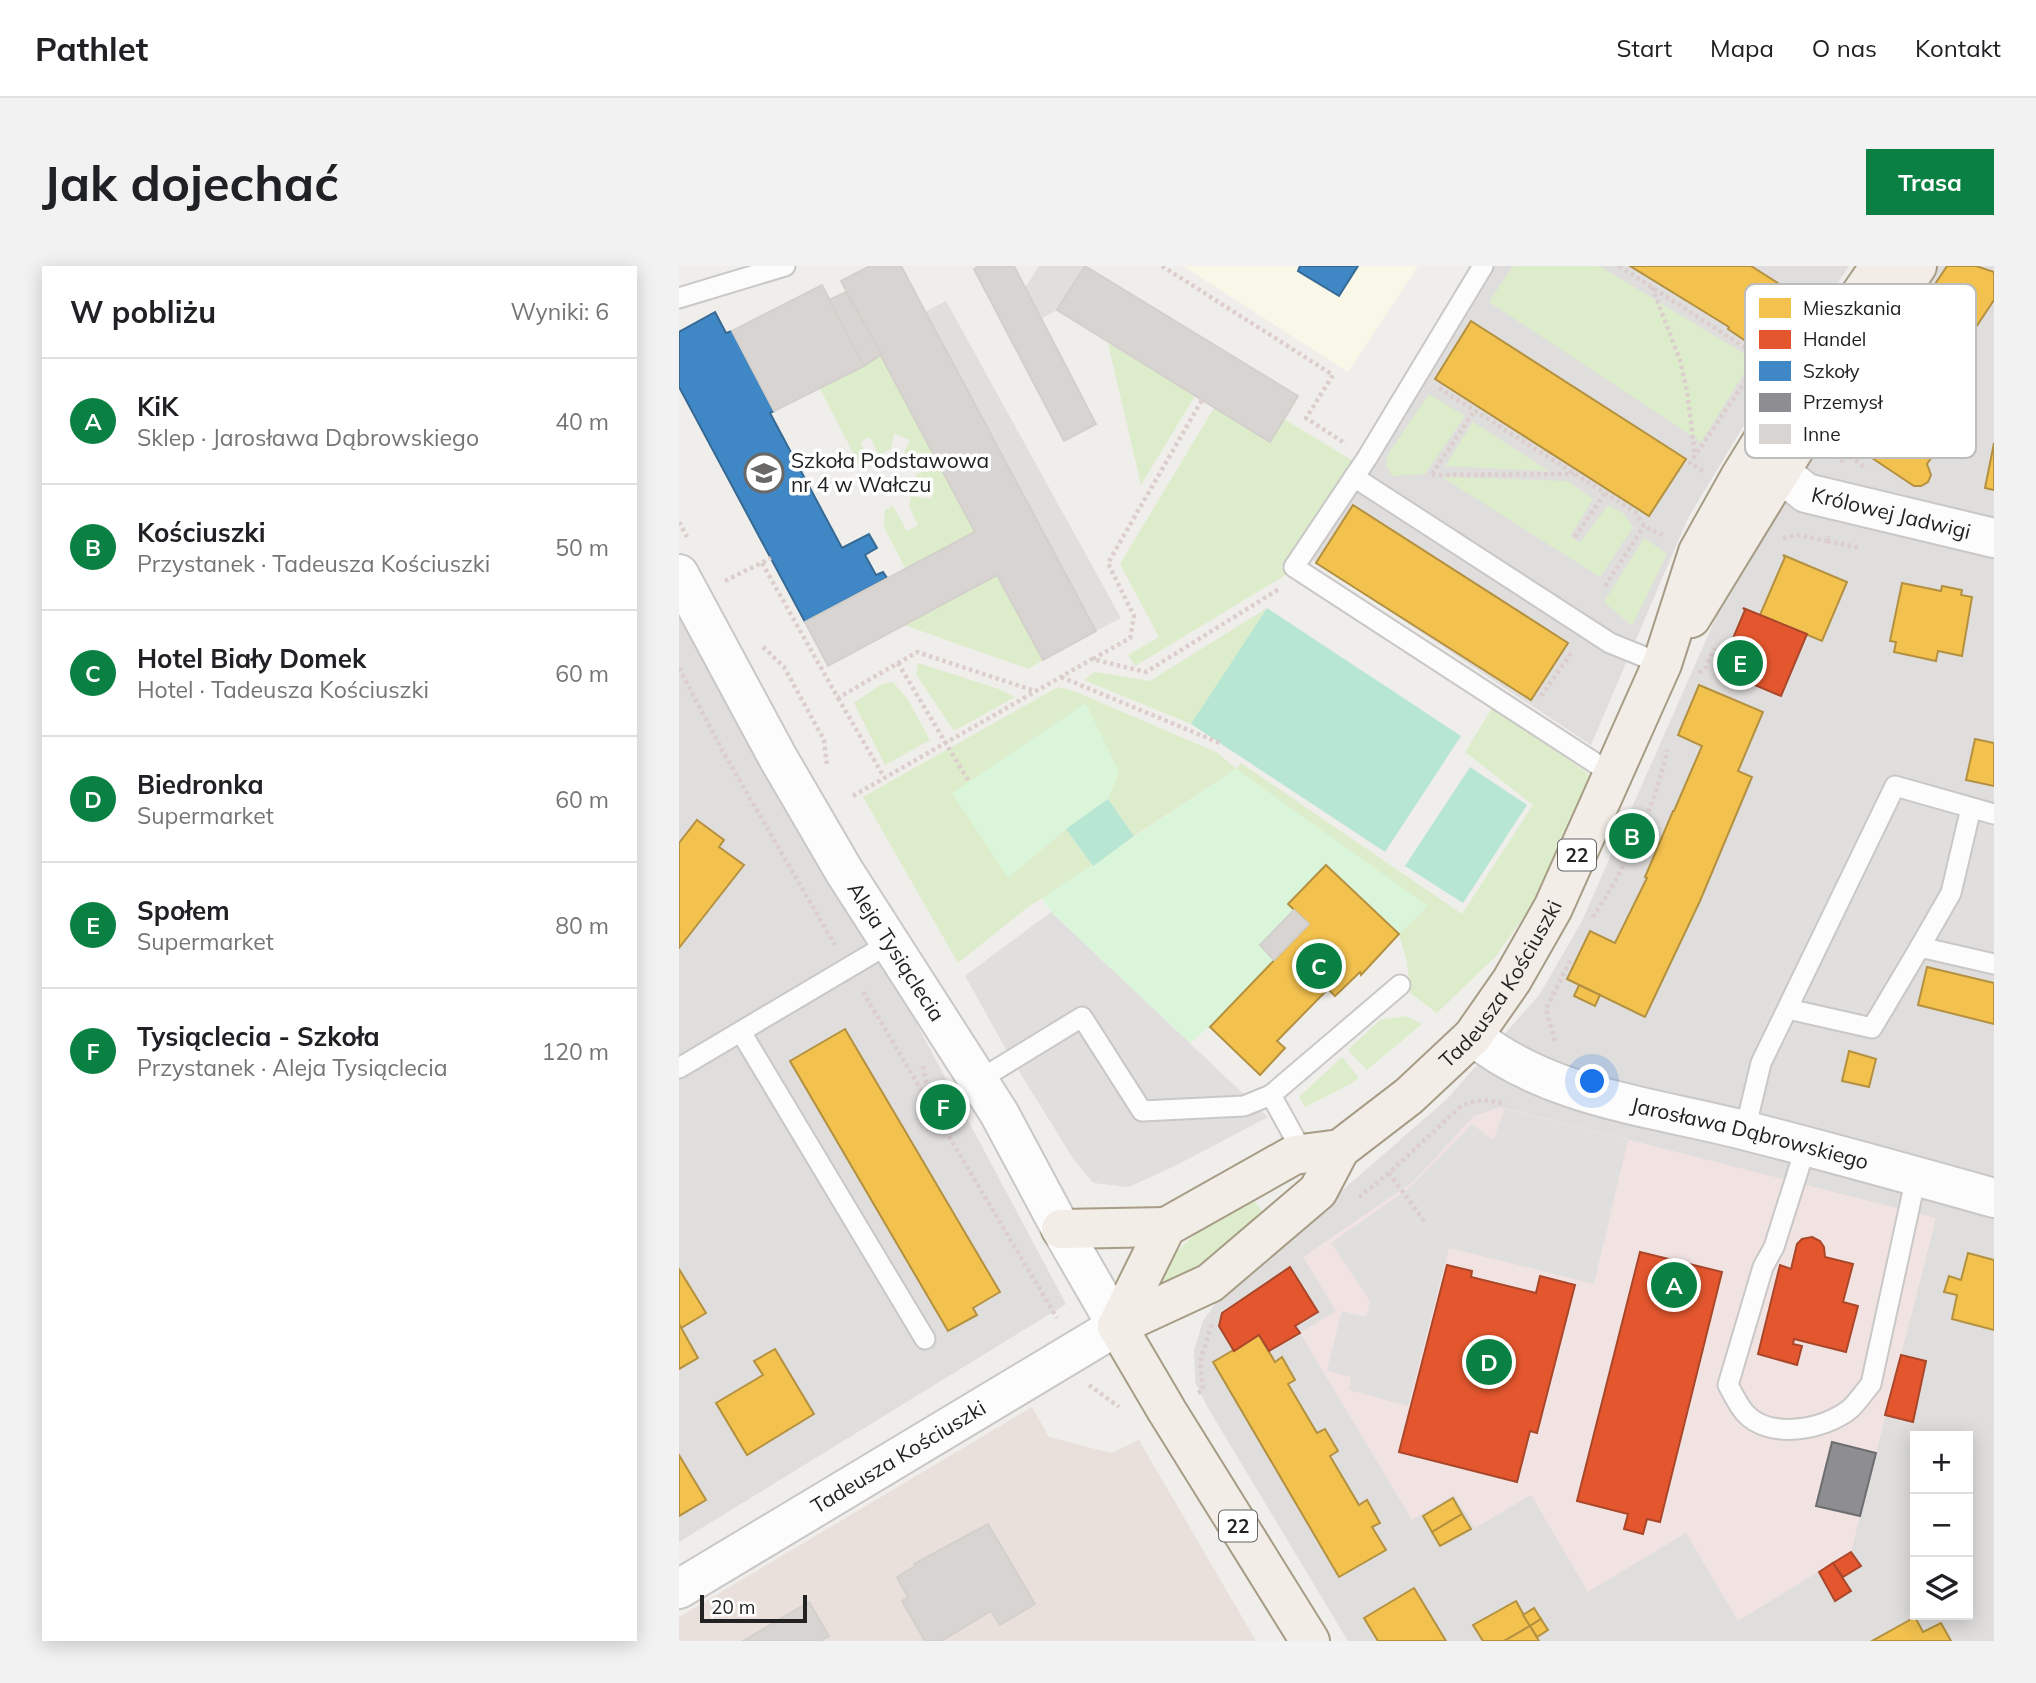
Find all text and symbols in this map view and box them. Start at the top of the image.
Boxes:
text: Pathlet [35,28,148,69]
text: Start [1617,33,1672,63]
text: Mapa [1710,33,1774,63]
text: O nas [1812,33,1877,63]
text: Kontakt [1915,33,2001,63]
button: Trasa [1866,149,1994,215]
text: Jak dojechać [42,152,339,213]
legend [1745,284,1976,458]
text: W pobliżu [70,293,216,331]
text: Mieszkania [1803,296,1902,320]
text: Wyniki: 6 [511,297,609,326]
text: Handel [1803,327,1866,351]
text: Szkoły [1803,359,1860,383]
text: KiK [137,390,178,423]
text: Przemysł [1803,390,1884,414]
text: A [84,407,102,436]
text: 40 m [555,407,609,436]
text: Inne [1803,422,1841,446]
text: Sklep · Jarosława Dąbrowskiego [137,423,479,452]
place label: Szkoła Podstawowa nr 4 w Wałczu [791,447,989,497]
school or university icon: Szkoła Podstawowa nr 4 w Wałczu [743,452,785,494]
street label: Królowej Jadwigi [1809,481,1974,544]
text: Kościuszki [137,516,266,549]
text: B [85,533,101,562]
text: 50 m [555,533,609,562]
text: Przystanek · Tadeusza Kościuszki [137,549,490,578]
pin: E [1717,637,1763,689]
text: Hotel Biały Domek [137,642,366,675]
text: C [85,659,101,688]
text: 60 m [555,659,609,688]
text: Hotel · Tadeusza Kościuszki [137,675,429,704]
text: Biedronka [137,768,264,801]
text: D [84,785,102,814]
text: 60 m [555,785,609,814]
text: Supermarket [137,801,274,830]
pin: B [1609,810,1655,862]
road number: 22 [1558,840,1596,870]
street label: Aleja Tysiąclecia [843,877,951,1026]
text: Społem [137,894,230,927]
street label: Tadeusza Kościuszki [1433,896,1567,1073]
text: E [86,911,100,940]
text: 80 m [555,911,609,940]
text: Supermarket [137,927,274,956]
pin: C [1296,940,1342,992]
text: Tysiąclecia - Szkoła [137,1020,380,1053]
text: F [86,1037,100,1066]
text: 120 m [541,1037,609,1066]
text: Przystanek · Aleja Tysiąclecia [137,1053,447,1082]
your location [1575,1064,1609,1098]
pin: F [920,1081,966,1133]
street label: Jarosława Dąbrowskiego [1629,1091,1872,1175]
pin: A [1651,1259,1697,1311]
pin: D [1466,1336,1512,1388]
street label: Tadeusza Kościuszki [806,1394,990,1519]
map controls [1910,1431,1973,1620]
button: + [1910,1431,1973,1494]
button: − [1910,1494,1973,1557]
road number: 22 [1219,1510,1257,1542]
button: layers [1910,1557,1973,1620]
scale bar [700,1592,807,1624]
text: 20 m [711,1595,755,1619]

